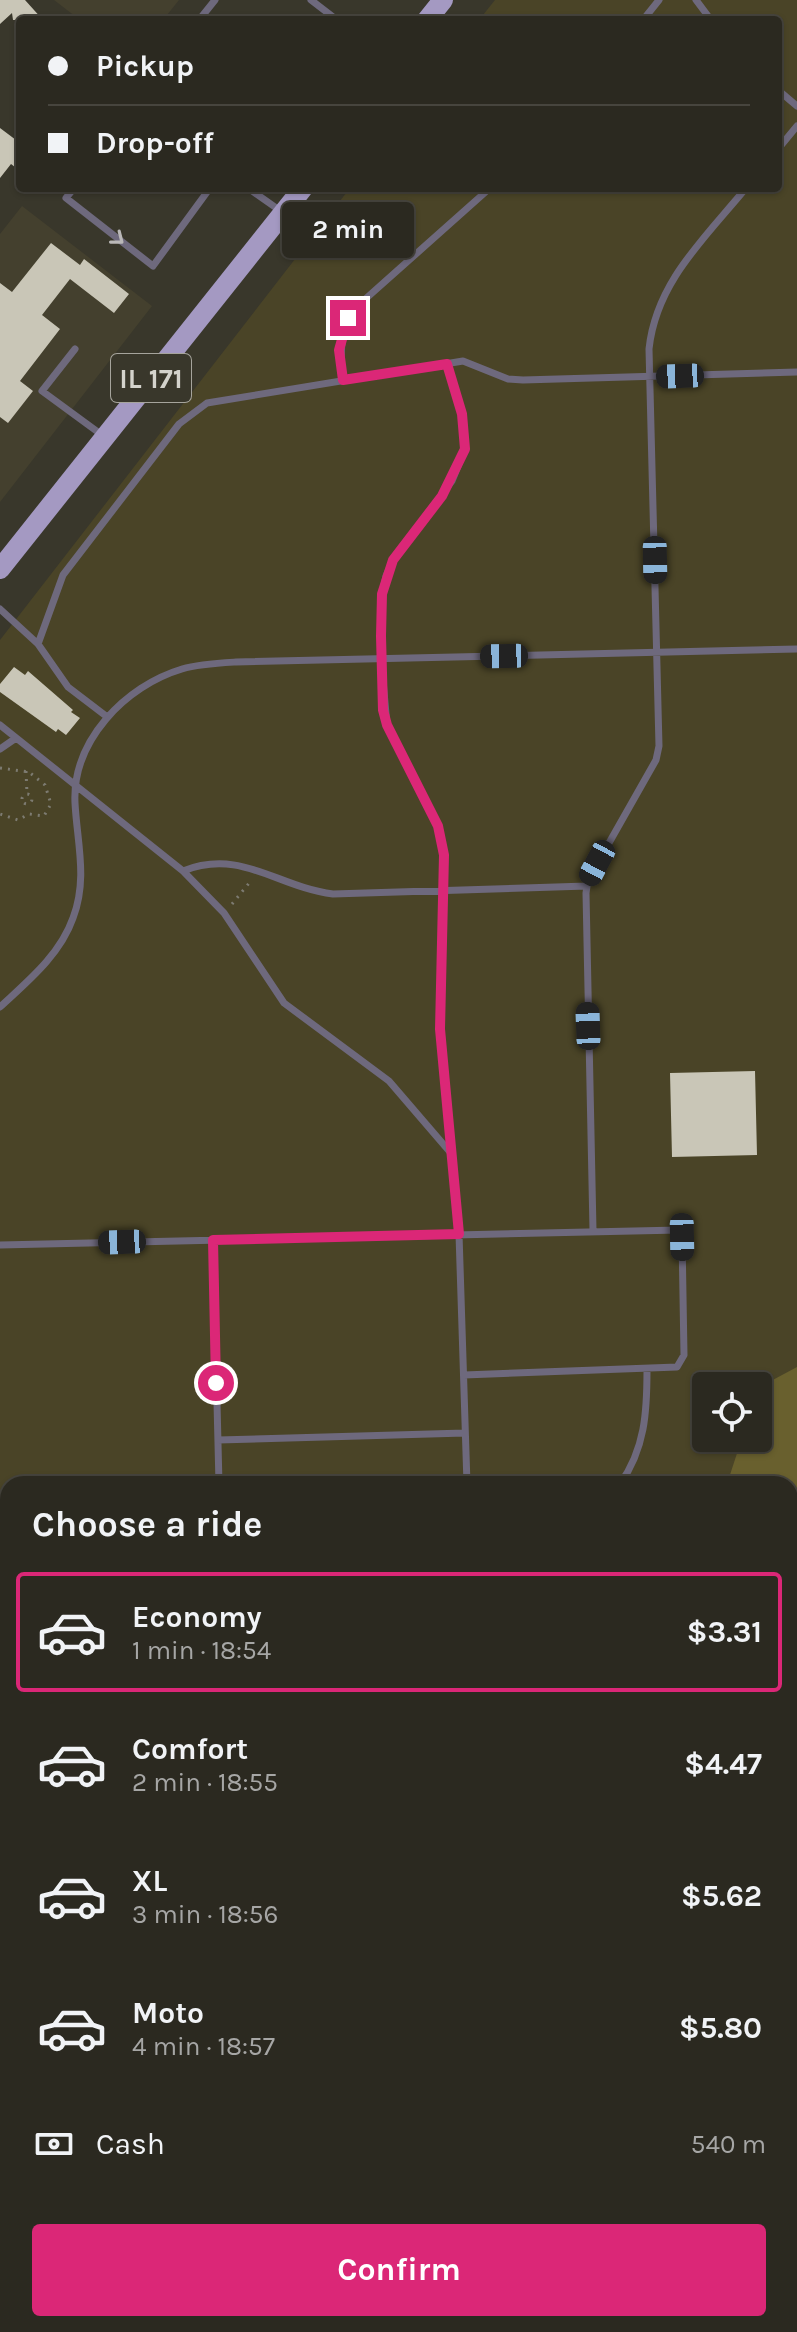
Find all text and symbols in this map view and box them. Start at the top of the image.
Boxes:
text: Pickup [96,48,194,84]
text: Drop-off [96,125,214,161]
callout: 2 min [282,202,414,258]
text: 2 min [312,214,384,245]
one-way arrow [109,229,124,243]
route end [330,300,366,336]
road number: IL 171 [111,354,191,402]
car [656,363,704,389]
car [643,536,667,584]
car [480,644,528,668]
car [575,836,619,890]
car [575,1002,601,1050]
car [670,1213,694,1261]
car [98,1229,146,1255]
route start [198,1365,234,1401]
map controls [692,1372,772,1452]
button: locate [692,1372,772,1452]
text: Choose a ride [32,1503,262,1545]
icon: car [36,1596,108,1668]
text: Economy [132,1599,262,1635]
text: $3.31 [687,1614,762,1650]
text: 1 min · 18:54 [132,1635,271,1666]
icon: car [36,1728,108,1800]
text: Comfort [132,1731,248,1767]
text: $4.47 [684,1746,762,1782]
text: 2 min · 18:55 [132,1767,278,1798]
icon: car [36,1860,108,1932]
text: XL [132,1863,167,1899]
text: $5.62 [681,1878,762,1914]
text: 3 min · 18:56 [132,1899,278,1930]
icon: car [36,1992,108,2064]
text: Moto [132,1995,204,2031]
text: $5.80 [679,2010,762,2046]
text: 4 min · 18:57 [132,2031,275,2062]
icon: cash [32,2122,76,2166]
text: Cash [96,2126,165,2162]
text: 540 m [691,2129,766,2160]
button: Confirm [32,2224,766,2316]

